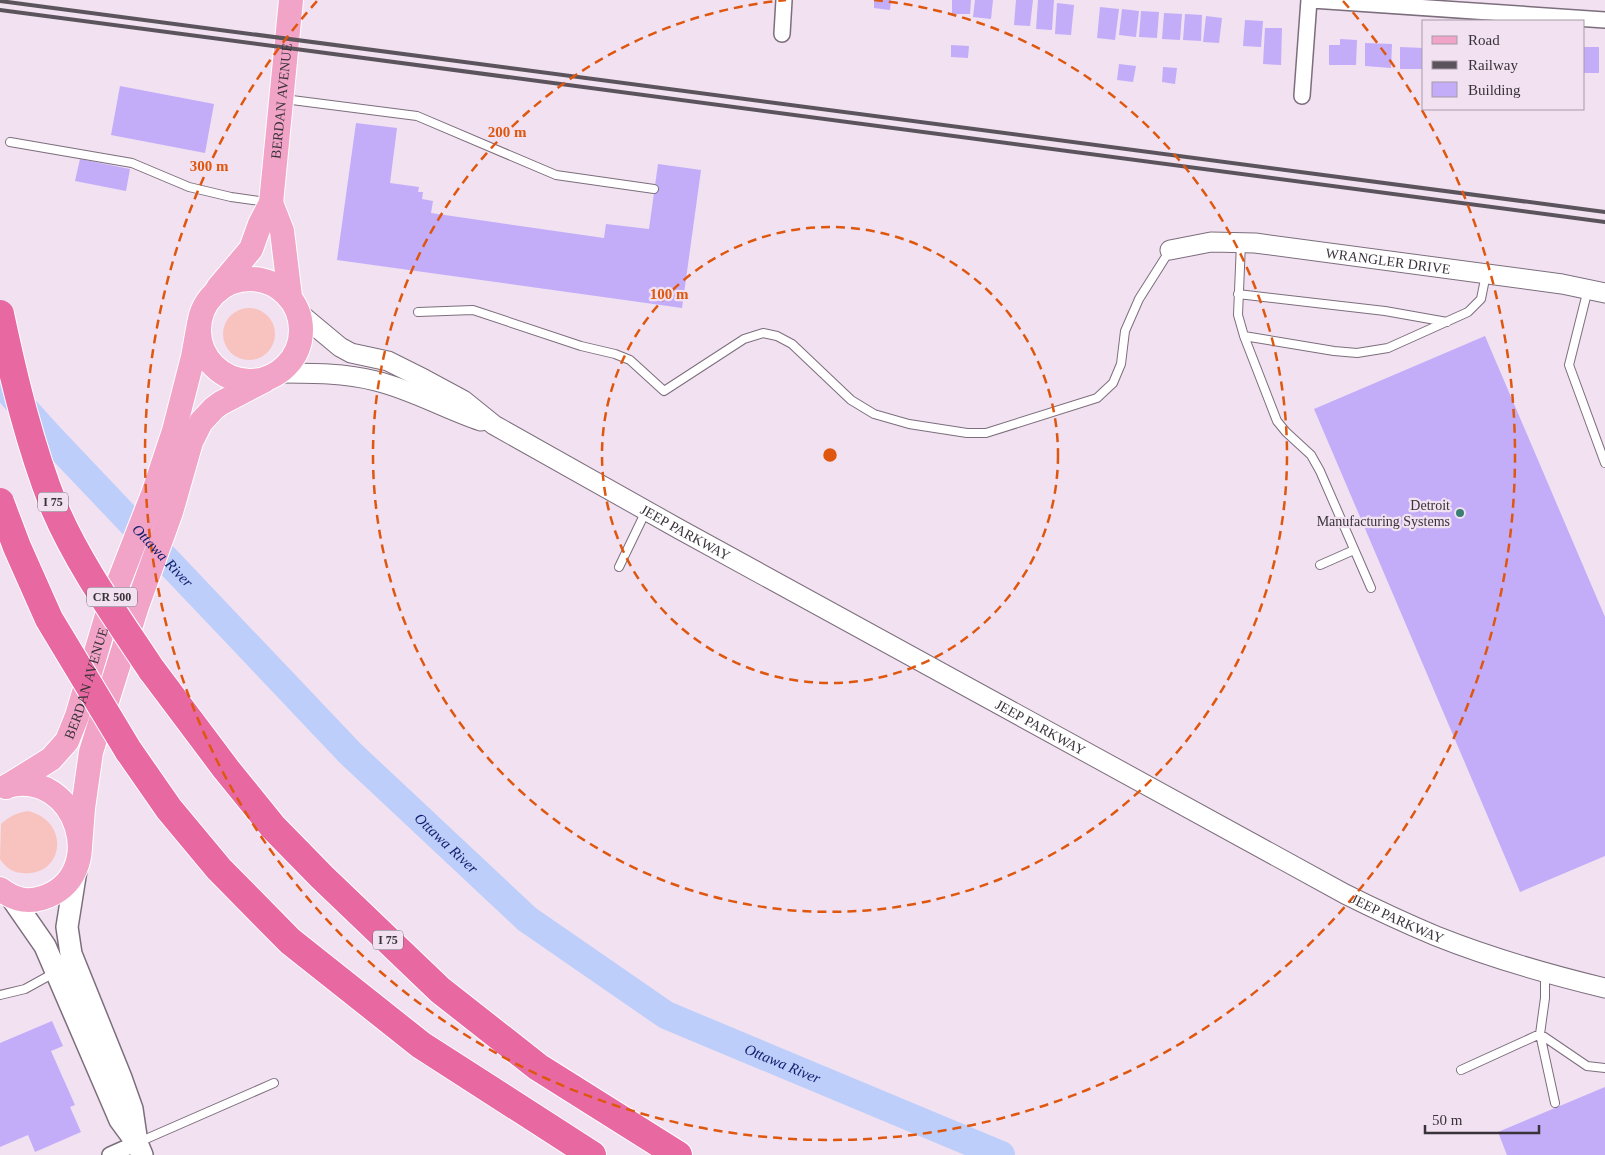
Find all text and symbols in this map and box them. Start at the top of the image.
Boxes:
legend [1422,20,1585,110]
text: Road [1468,32,1500,48]
street label: BERDAN AVENUE [268,42,295,159]
text: Railway [1468,57,1518,73]
text: Building [1468,82,1521,98]
text: 200 m [488,124,527,140]
text: 300 m [190,158,229,174]
street label: WRANGLER DRIVE [1325,246,1451,277]
text: 100 m [650,286,689,302]
centre of rings [821,446,839,464]
road number: I 75 [38,492,68,512]
place label: Detroit Manufacturing Systems [1317,498,1450,529]
street label: JEEP PARKWAY [638,502,733,564]
marker: Detroit Manufacturing Systems [1454,507,1466,519]
water label: Ottawa River [129,521,196,591]
road number: CR 500 [87,588,137,606]
street label: BERDAN AVENUE [62,626,111,741]
street label: JEEP PARKWAY [993,697,1088,758]
water label: Ottawa River [411,810,481,877]
street label: JEEP PARKWAY [1349,891,1446,946]
road number: I 75 [373,930,403,950]
water label: Ottawa River [742,1041,823,1087]
scale bar [1425,1102,1539,1134]
text: 50 m [1432,1112,1463,1128]

